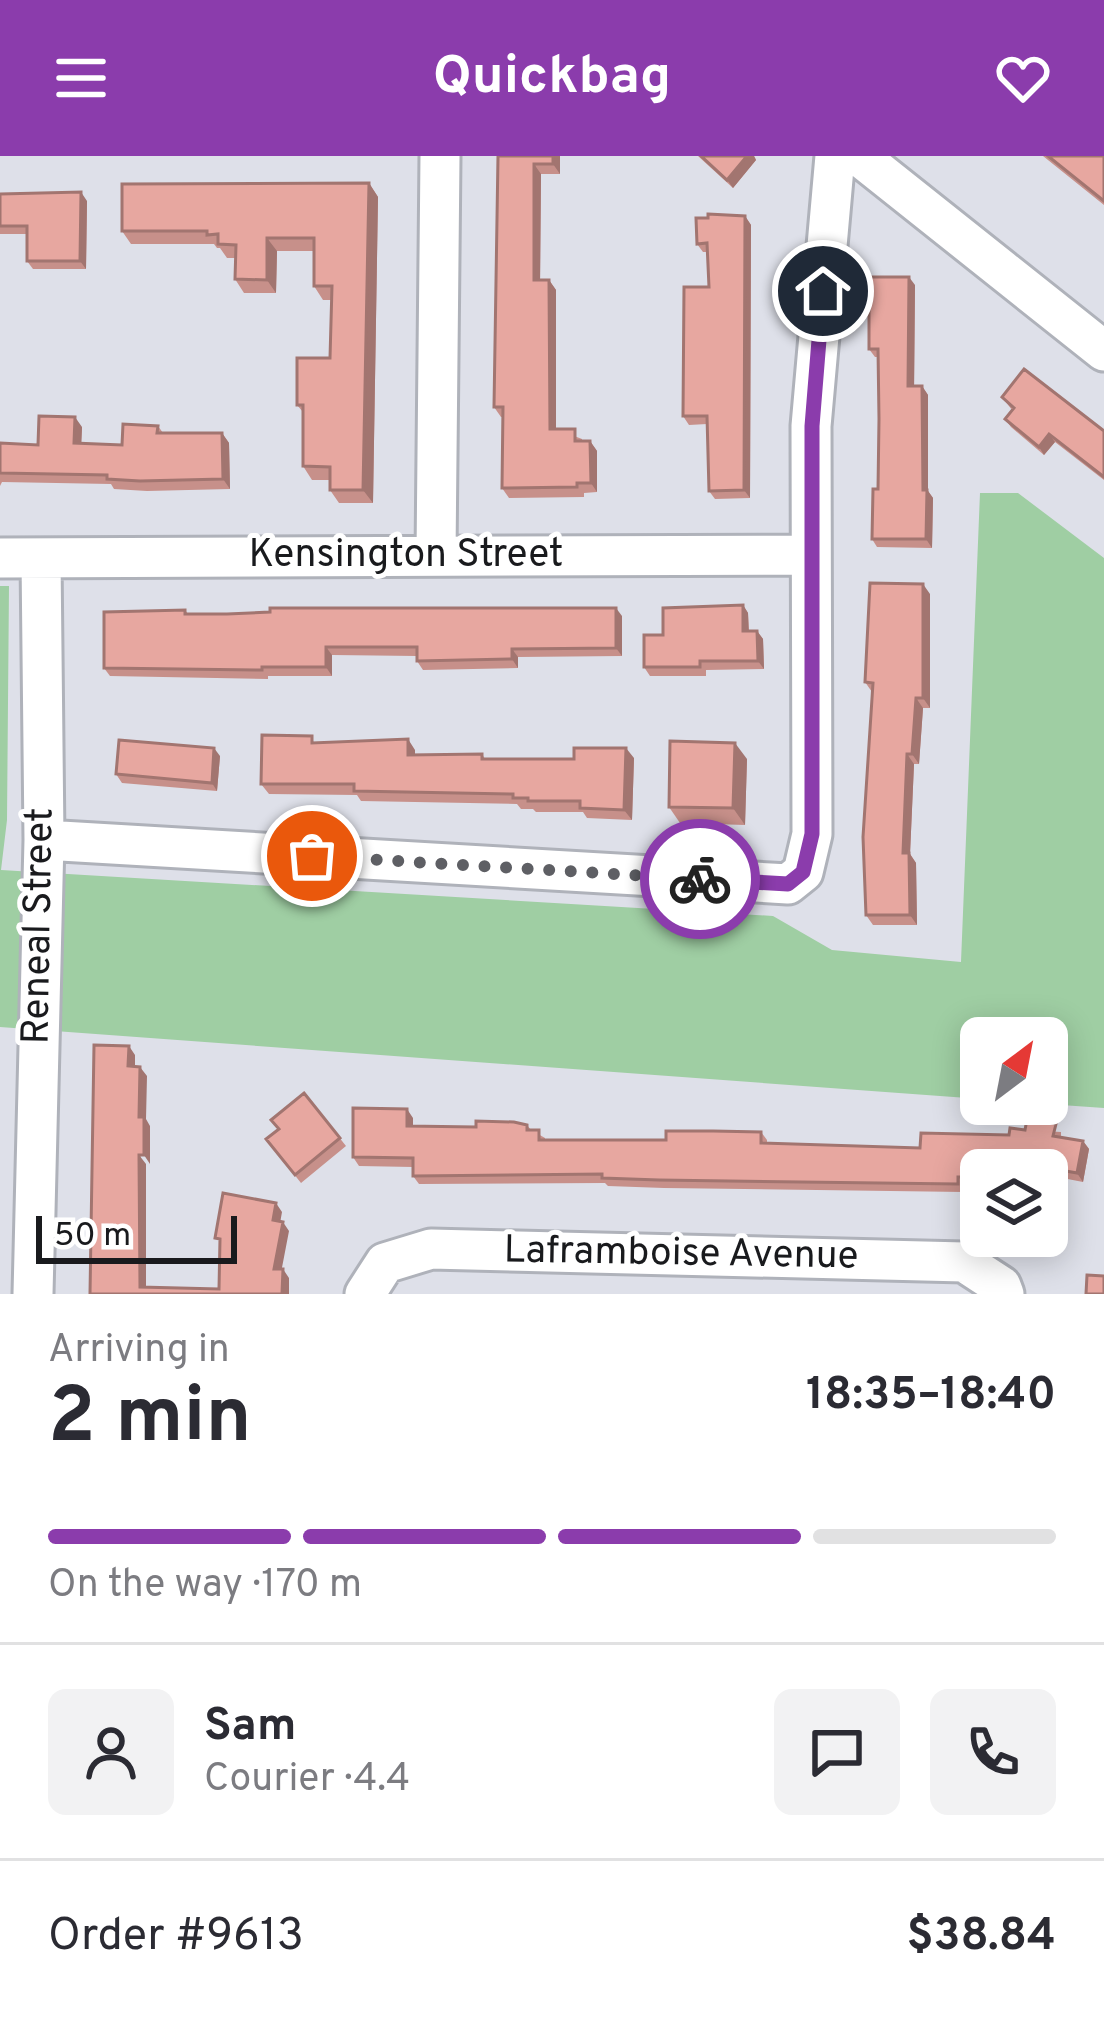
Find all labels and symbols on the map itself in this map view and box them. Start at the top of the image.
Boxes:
pin [772,240,874,342]
street label: Kensington Street [248,532,564,581]
pin [261,805,363,907]
street label: Reneal Street [13,807,67,1045]
courier [640,819,760,939]
north arrow [960,1017,1068,1125]
scale bar [36,1210,237,1263]
street label: Laframboise Avenue [503,1227,859,1283]

